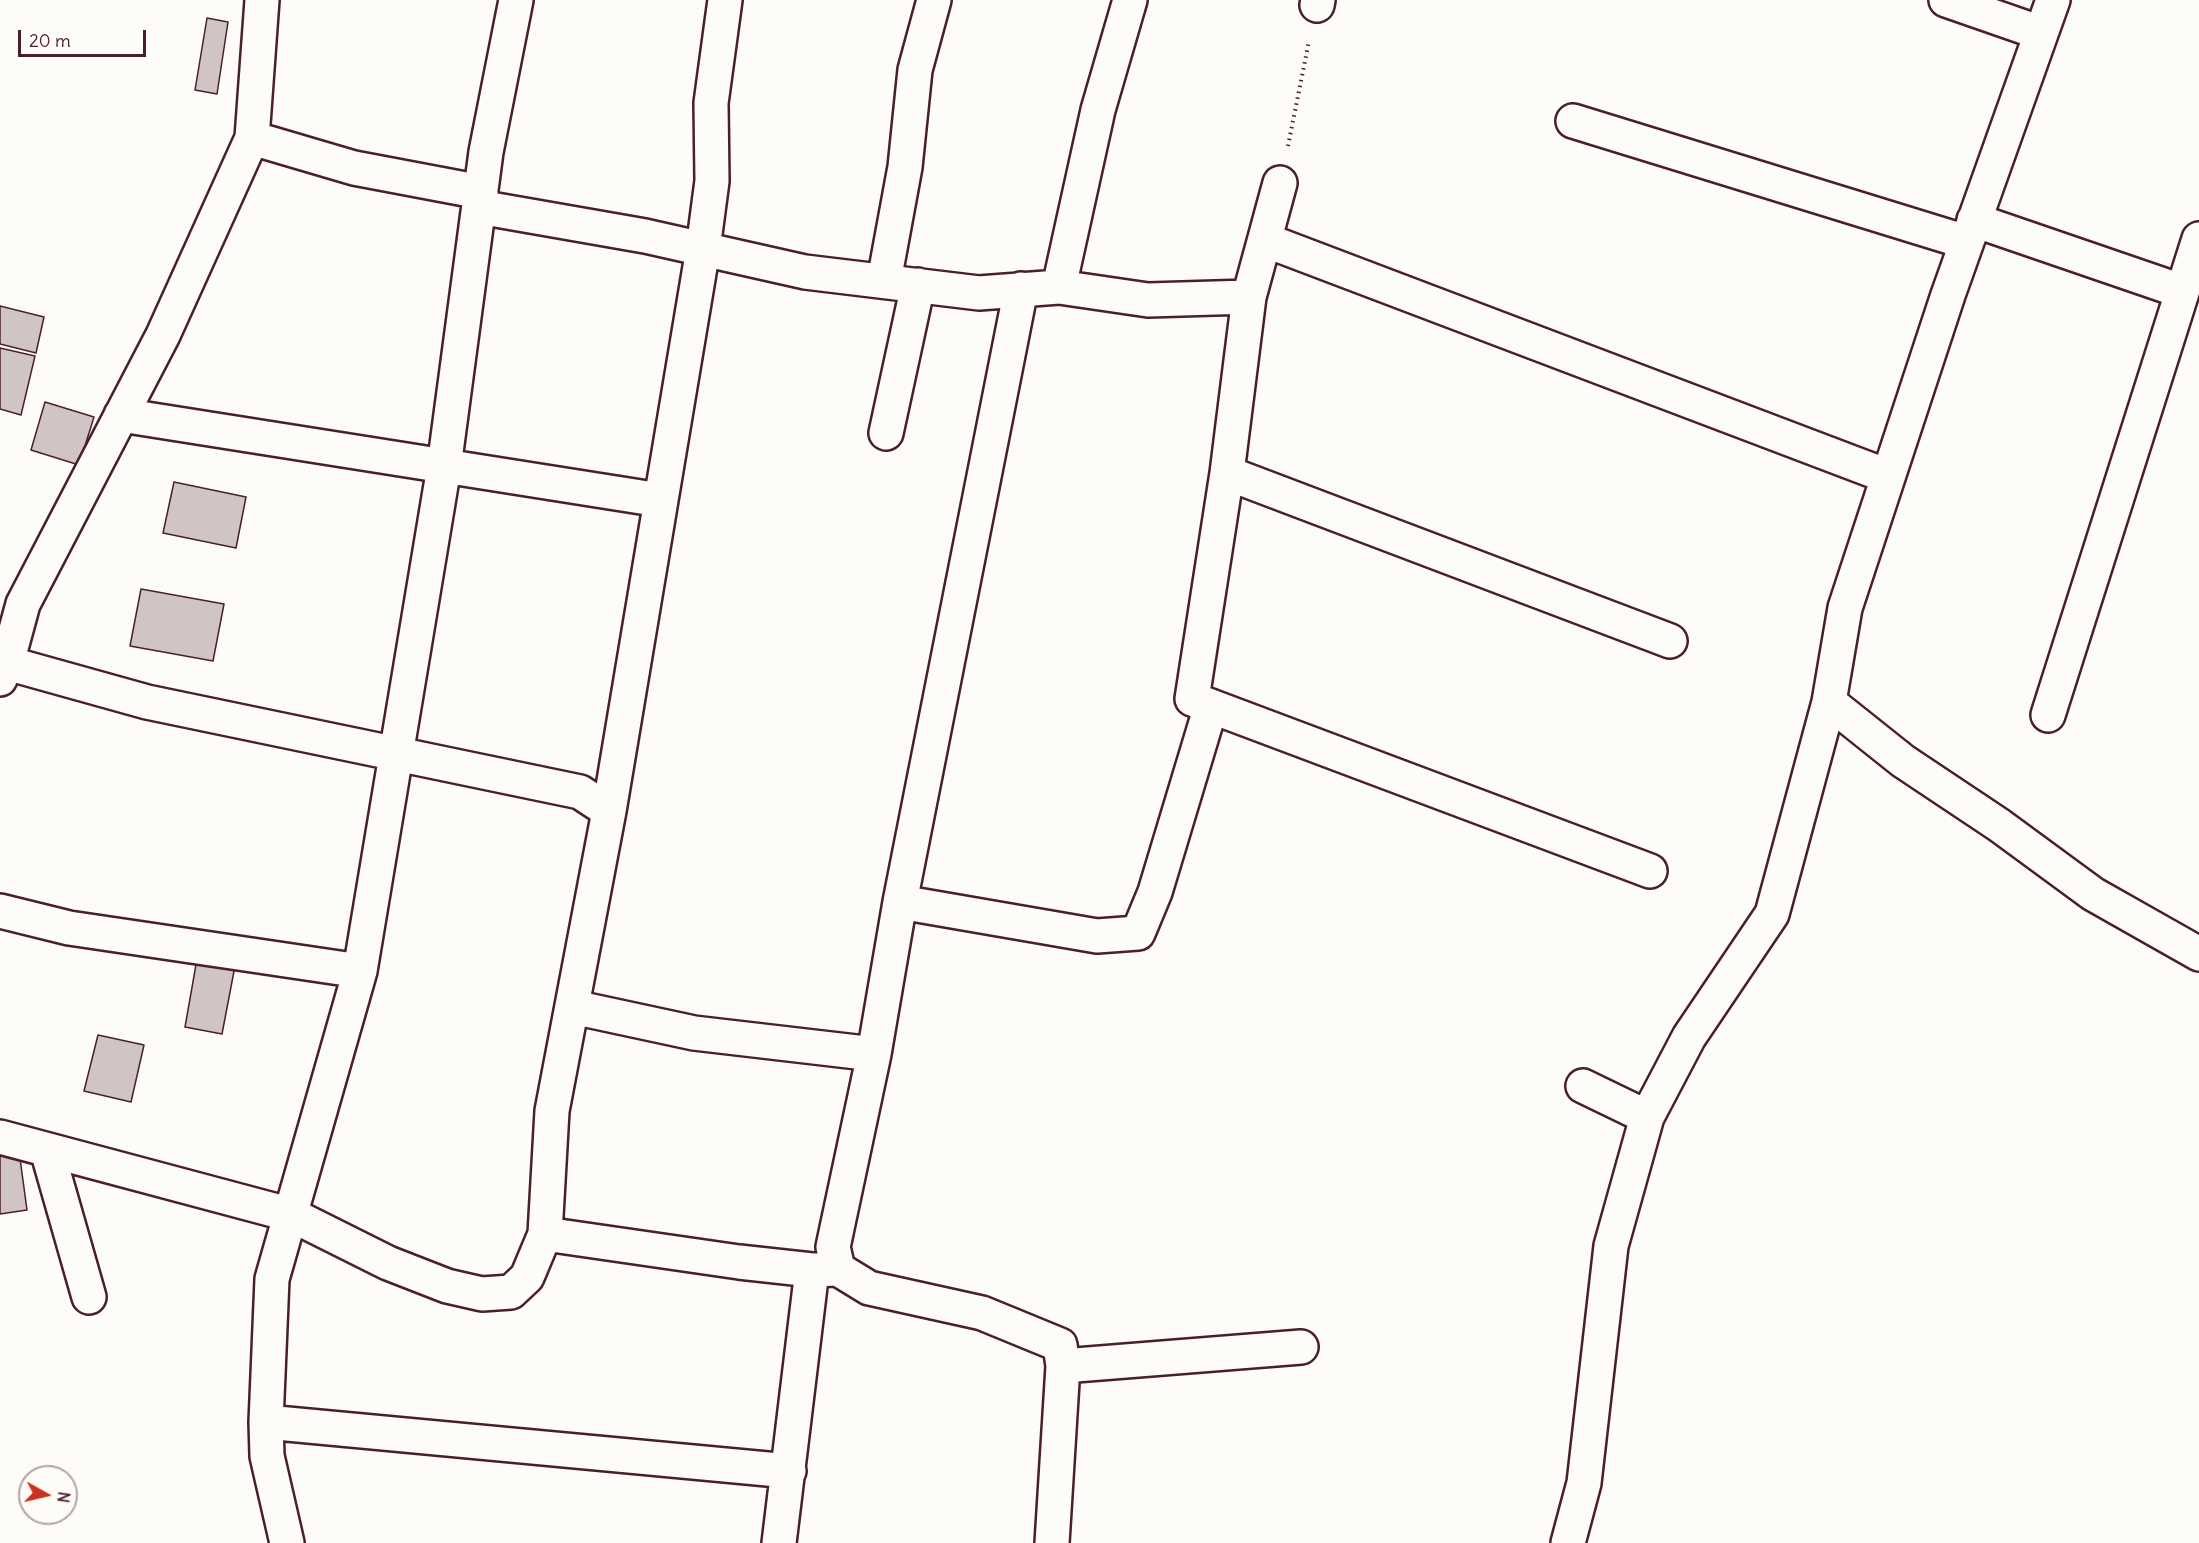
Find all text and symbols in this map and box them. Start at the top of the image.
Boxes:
scale bar [21,18,148,56]
text: 20 m [29,29,71,52]
north arrow [18,1465,78,1525]
text: N [53,1490,75,1504]

